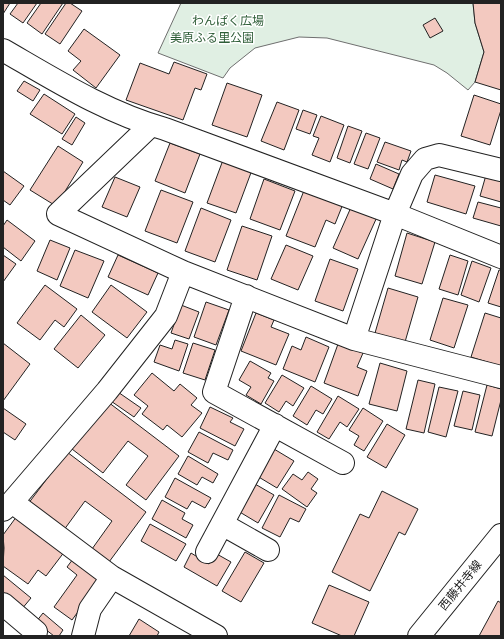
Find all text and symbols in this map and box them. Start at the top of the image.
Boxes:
park label: わんぱく広場 [192,13,264,28]
park label: 美原ふる里公園 [170,30,254,45]
street label: 西藤井寺線 [435,557,485,613]

